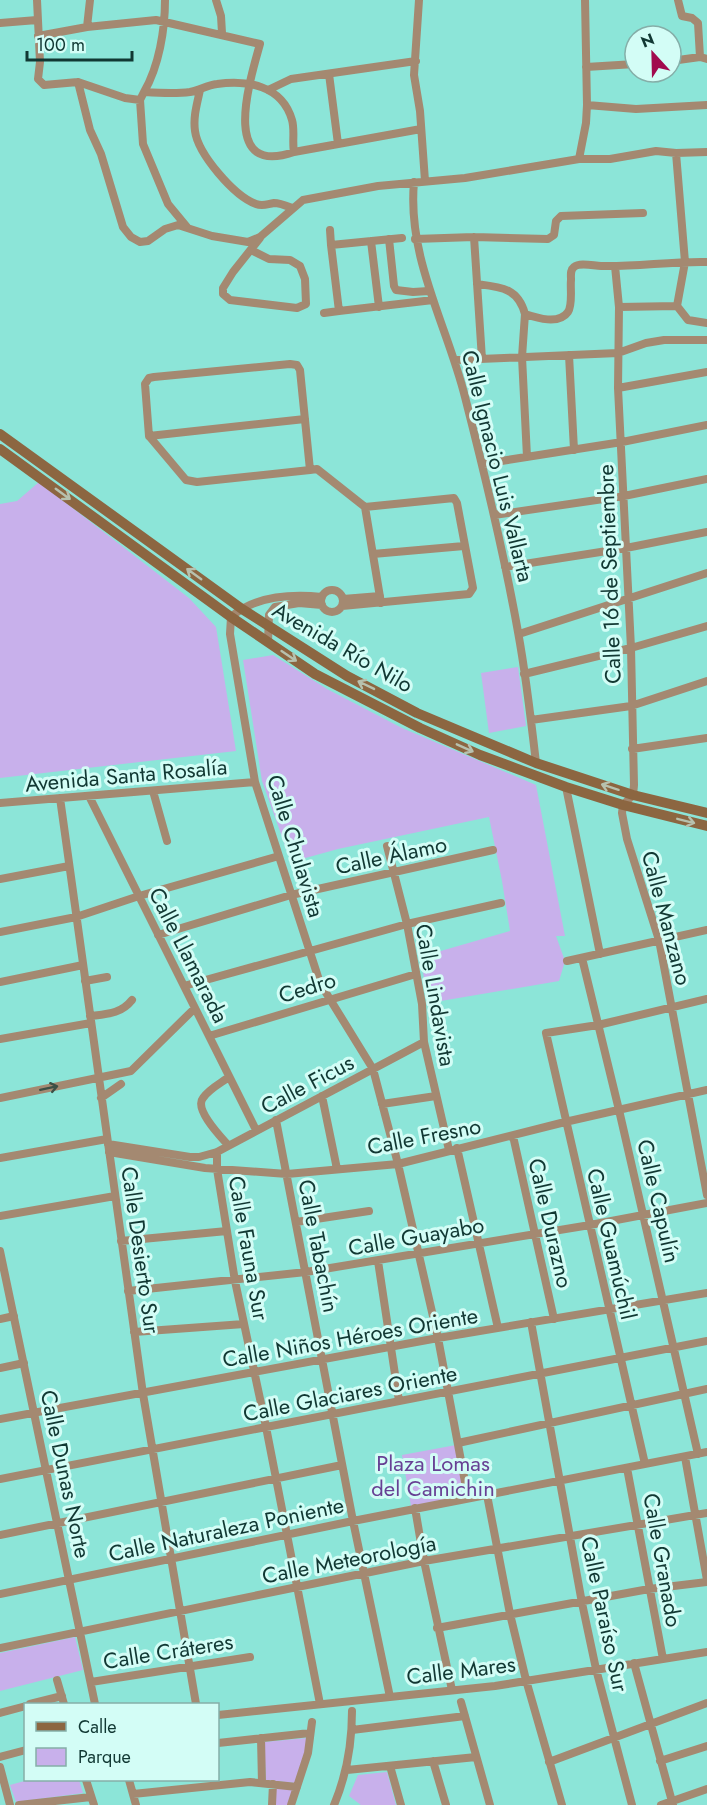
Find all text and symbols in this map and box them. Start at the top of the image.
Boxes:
scale bar [27,24,132,62]
north arrow [623,24,683,84]
text: N [637,28,658,54]
text: 100 m [36,32,85,58]
street label: Calle Ignacio Luis Vallarta [454,347,542,585]
street label: Calle 16 de Septiembre [589,464,629,684]
one-way arrow [54,488,70,500]
one-way arrow [187,568,203,580]
street label: Avenida Río Nilo [267,594,419,700]
one-way arrow [281,650,297,662]
one-way arrow [357,679,375,690]
one-way arrow [455,743,473,754]
street label: Avenida Santa Rosalía [24,750,228,800]
street label: Calle Chulavista [259,771,333,921]
one-way arrow [601,781,620,792]
one-way arrow [676,815,695,827]
street label: Calle Álamo [332,828,450,882]
street label: Calle Manzano [634,847,700,989]
street label: Calle Llamarada [141,882,237,1028]
street label: Calle Lindavista [408,921,464,1069]
street label: Cedro [275,963,339,1011]
street label: Calle Ficus [255,1046,359,1122]
one-way arrow [39,1082,58,1093]
street label: Calle Fresno [364,1109,484,1163]
street label: Calle Capulín [629,1136,689,1266]
street label: Calle Durazno [521,1155,581,1291]
street label: Calle Desierto Sur [113,1164,169,1336]
street label: Calle Guamúchil [579,1165,645,1323]
street label: Calle Fauna Sur [221,1173,278,1323]
street label: Calle Tabachín [290,1177,348,1315]
street label: Calle Guayabo [345,1208,487,1264]
street label: Calle Niños Héroes Oriente [220,1299,480,1375]
street label: Calle Glaciares Oriente [240,1357,460,1429]
street label: Calle Dunas Norte [33,1387,99,1561]
park label: Plaza Lomas del Camichin [371,1447,495,1504]
street label: Calle Naturaleza Poniente [105,1488,347,1570]
street label: Calle Granado [635,1490,691,1630]
street label: Calle Meteorología [259,1526,439,1592]
street label: Calle Paraíso Sur [573,1533,637,1695]
street label: Calle Cráteres [101,1625,235,1677]
street label: Calle Mares [405,1647,517,1693]
legend [24,1703,219,1781]
text: Calle [78,1714,117,1740]
text: Parque [78,1744,131,1770]

